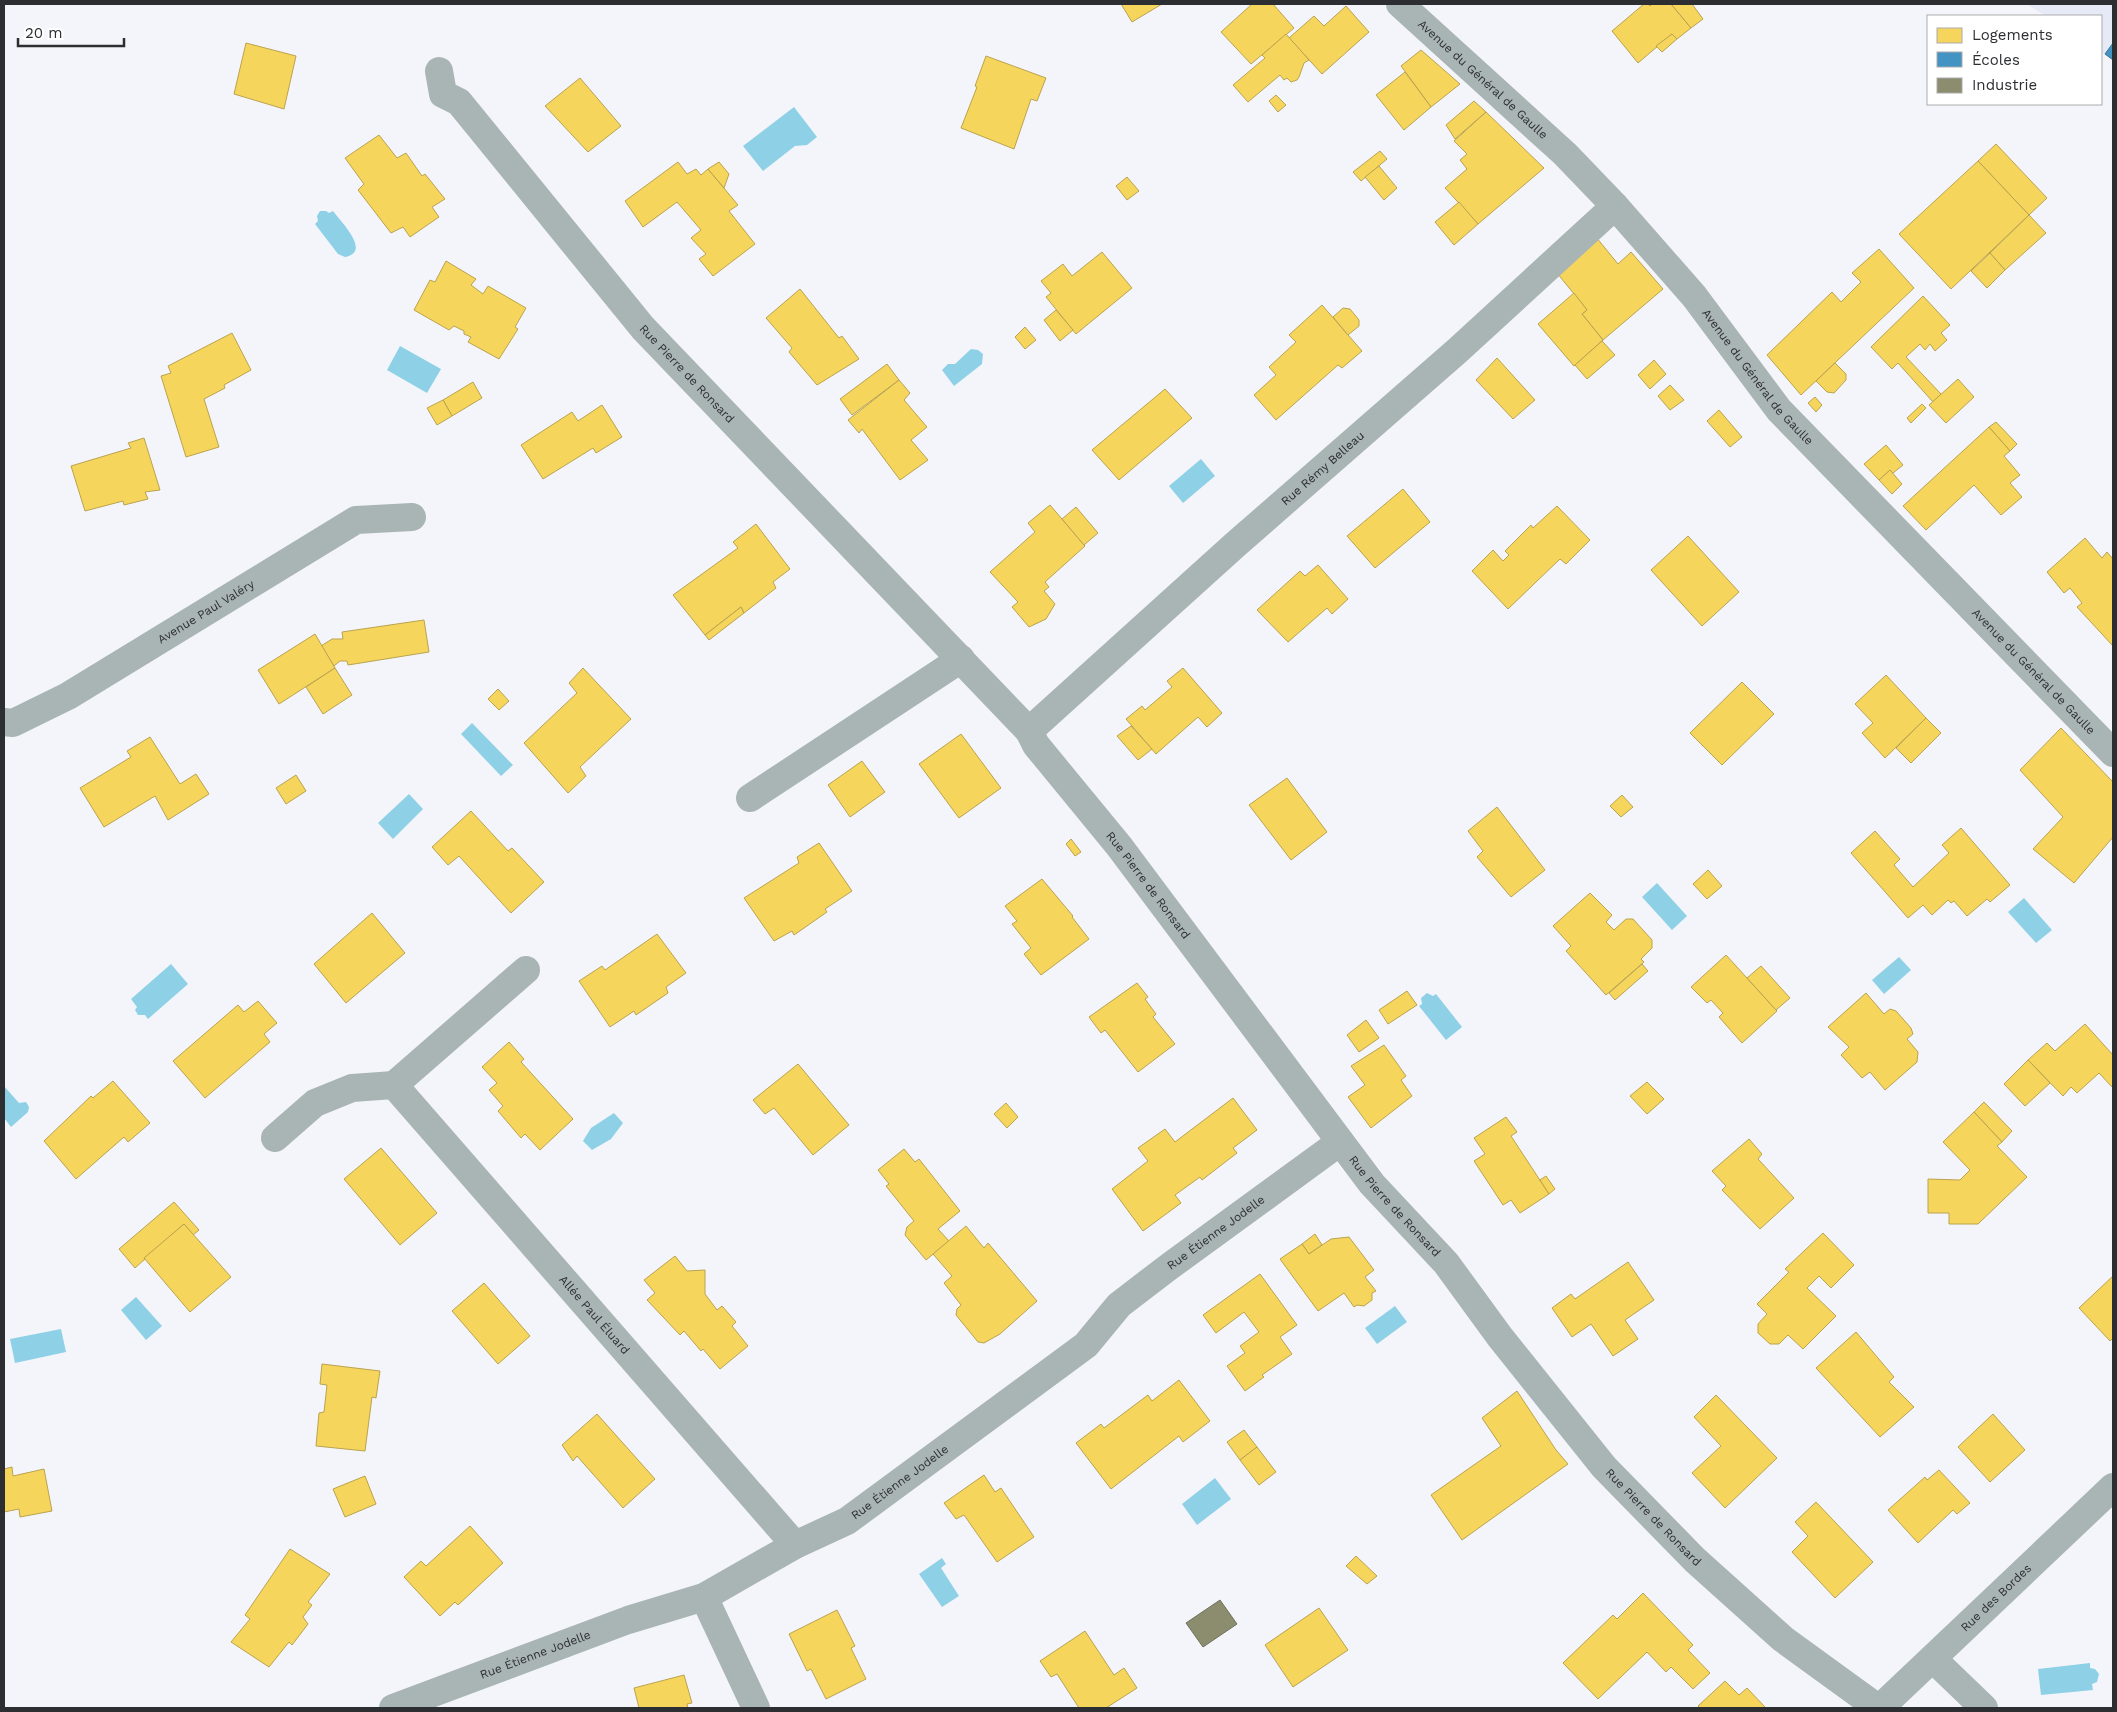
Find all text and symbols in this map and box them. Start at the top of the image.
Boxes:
scale bar [18,15,124,47]
legend [1927,15,2102,105]
street label: Avenue du Général de Gaulle [1415,17,1551,142]
text: 20 m [25,24,63,42]
text: Logements [1972,26,2053,44]
text: Écoles [1972,51,2020,69]
text: Industrie [1972,76,2037,94]
street label: Avenue du Général de Gaulle [1699,306,1816,448]
street label: Rue Pierre de Ronsard [637,322,737,426]
street label: Rue Rémy Belleau [1278,428,1367,508]
street label: Avenue Paul Valéry [155,576,258,647]
street label: Avenue du Général de Gaulle [1969,606,2098,737]
street label: Rue Pierre de Ronsard [1103,829,1193,942]
street label: Rue Pierre de Ronsard [1346,1153,1443,1260]
street label: Rue Étienne Jodelle [1164,1192,1267,1273]
street label: Allée Paul Éluard [556,1273,632,1357]
street label: Rue Étienne Jodelle [848,1442,951,1522]
street label: Rue Pierre de Ronsard [1602,1466,1704,1569]
street label: Rue des Bordes [1958,1561,2034,1635]
street label: Rue Étienne Jodelle [478,1628,593,1682]

